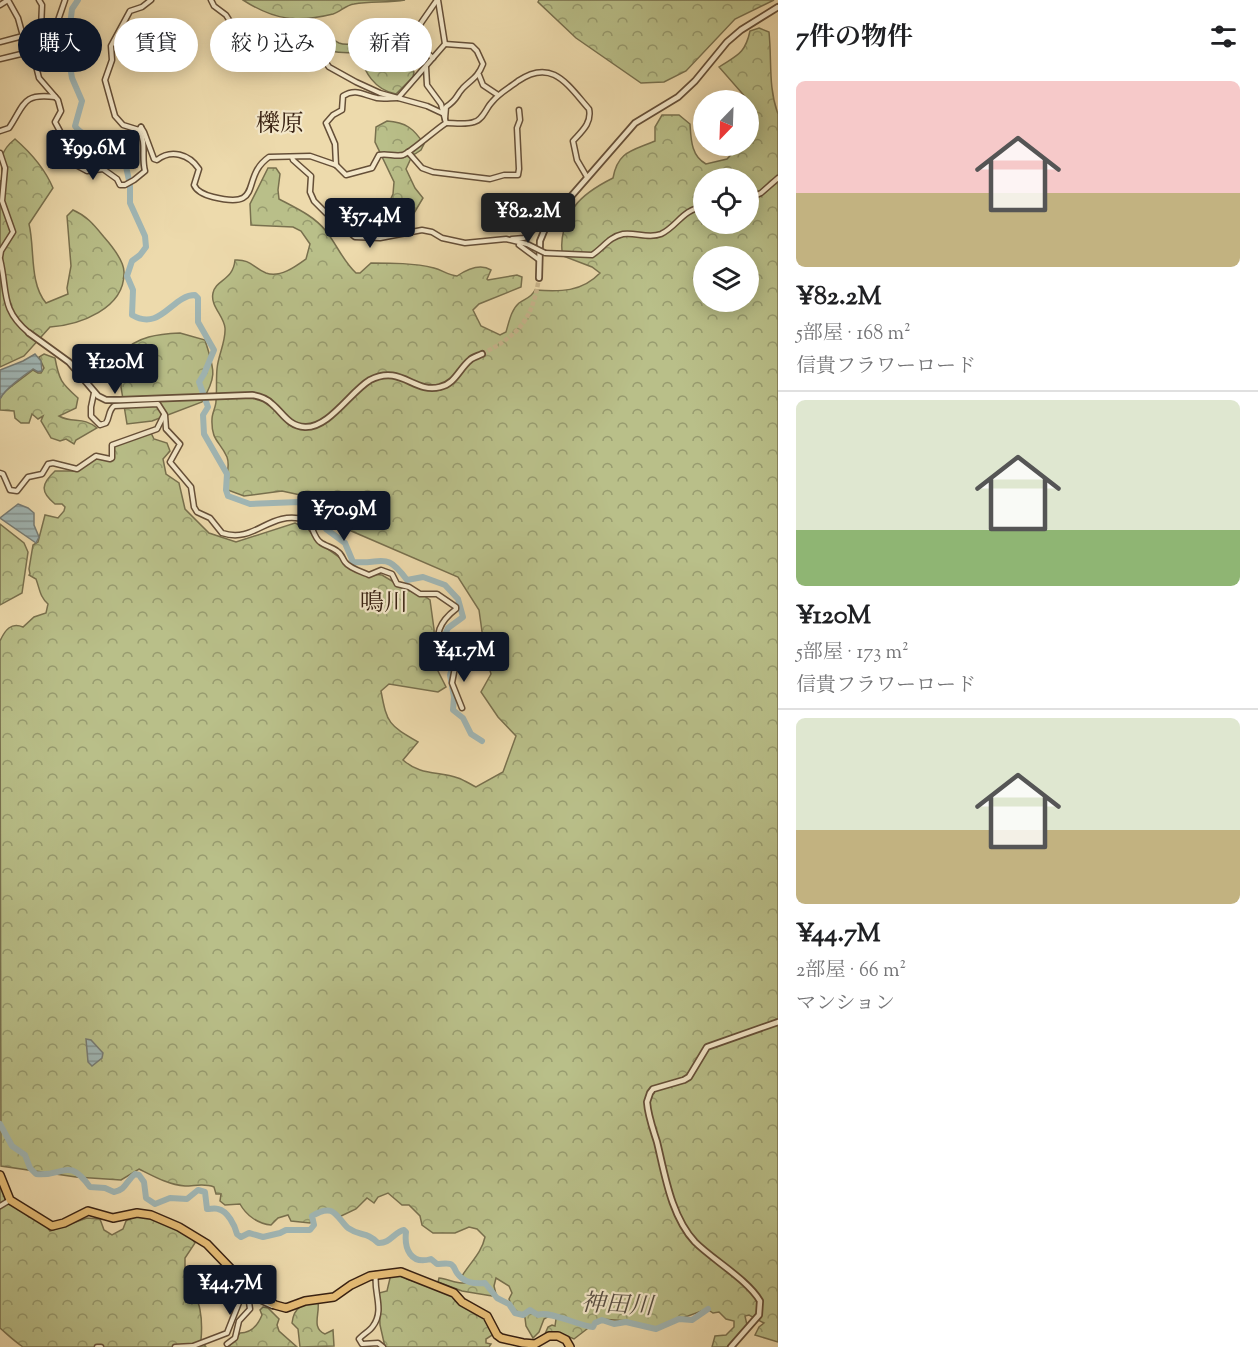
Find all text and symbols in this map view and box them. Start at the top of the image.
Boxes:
chip: 購入 [18,18,102,72]
chip: 賃貸 [114,18,198,72]
chip: 絞り込み [210,18,336,72]
chip: 新着 [348,18,432,72]
text: 7件の物件 [796,20,913,57]
icon: filters [1207,20,1240,53]
north arrow [693,90,759,156]
map controls [693,90,759,312]
district label: 櫟原 [256,108,304,142]
icon: home [964,120,1072,228]
pin: ¥99.6M [44,130,142,181]
text: ¥99.6M [60,135,126,164]
button: locate [693,168,759,234]
pin: ¥82.2M [479,193,577,244]
pin: ¥57.4M [321,198,419,249]
text: ¥82.2M [495,198,561,227]
text: ¥57.4M [339,203,401,232]
button: layers [693,246,759,312]
text: ¥82.2M [796,279,882,316]
text: 5部屋 · 168 m² [796,320,911,349]
pin: ¥120M [73,344,157,395]
text: ¥120M [86,349,144,378]
text: 信貴フラワーロード [796,353,976,382]
icon: home [964,439,1072,547]
pin: ¥70.9M [295,491,393,542]
text: ¥70.9M [311,496,377,525]
district label: 鳴川 [360,587,408,621]
text: ¥120M [796,598,871,635]
pin: ¥41.7M [415,632,513,683]
text: ¥41.7M [433,637,495,666]
text: 5部屋 · 173 m² [796,639,909,668]
text: 信貴フラワーロード [796,672,976,701]
icon: home [964,757,1072,865]
text: ¥44.7M [796,916,881,953]
text: 2部屋 · 66 m² [796,957,906,986]
text: マンション [796,990,895,1019]
pin: ¥44.7M [181,1265,279,1316]
text: ¥44.7M [198,1270,263,1299]
water label: 神田川 [580,1287,657,1325]

